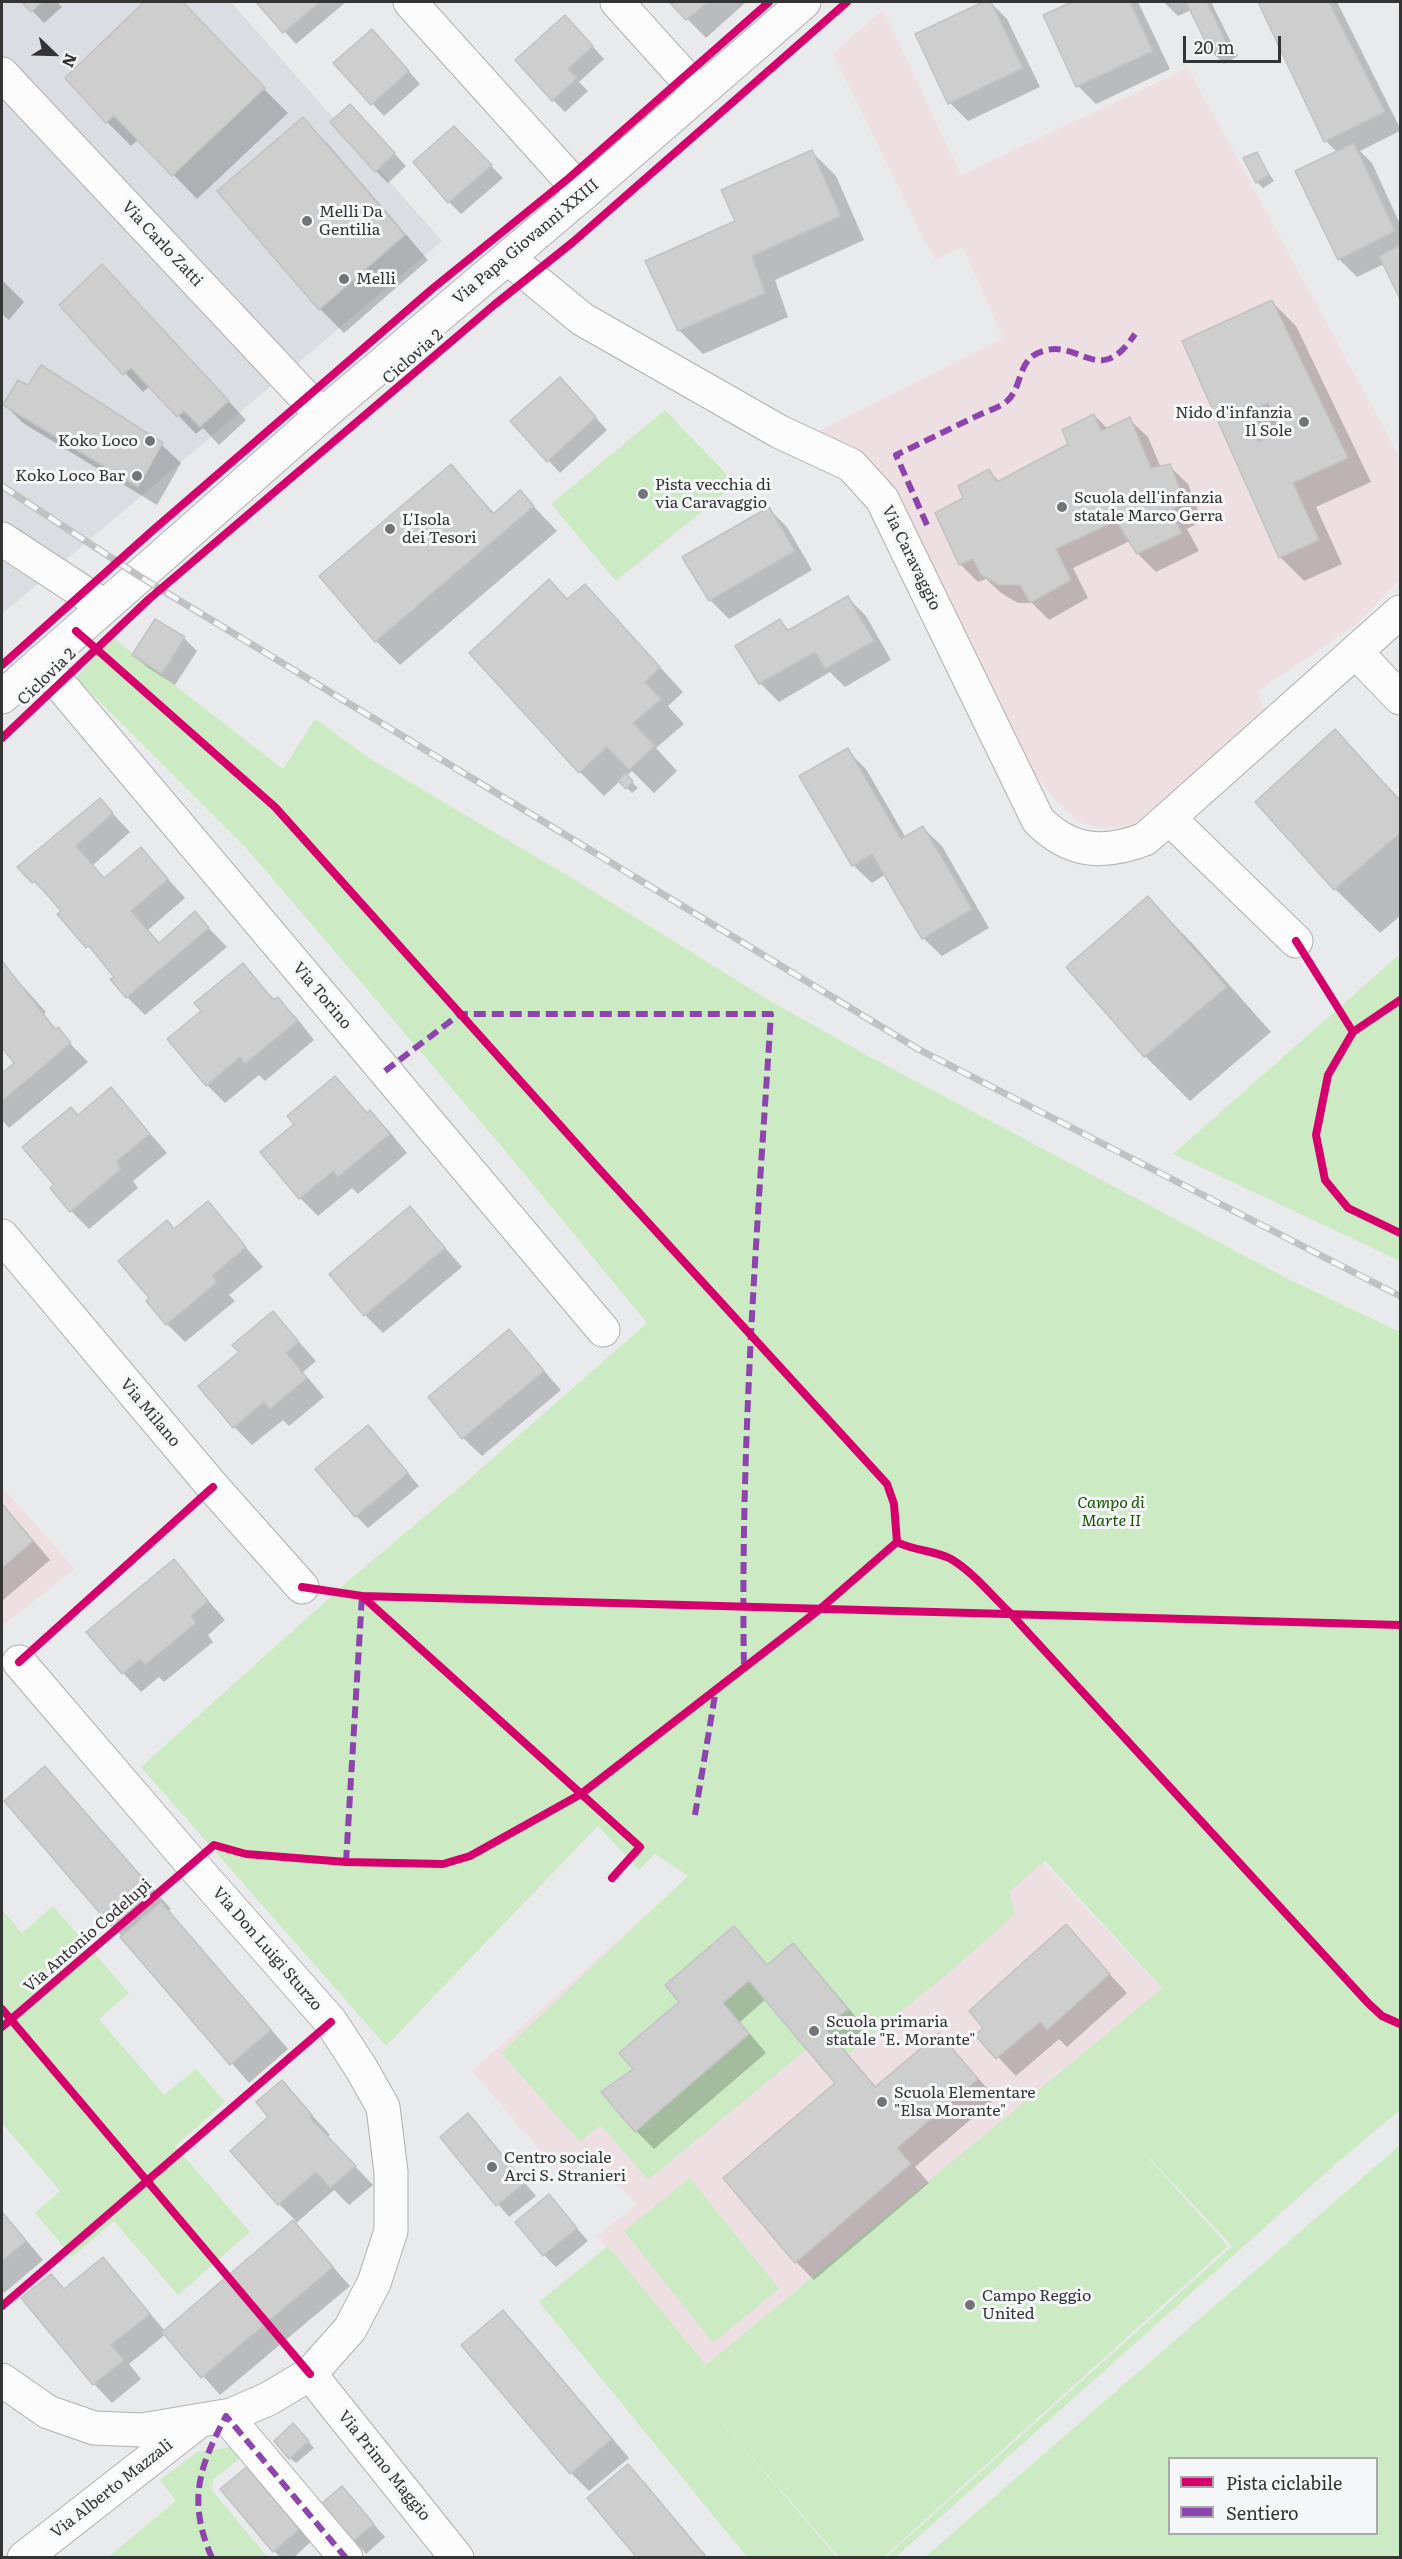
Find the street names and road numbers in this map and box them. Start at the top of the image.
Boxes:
street label: Via Papa Giovanni XXIII [449,175,603,309]
street label: Via Carlo Zatti [117,197,207,291]
street label: Ciclovia 2 [379,326,447,388]
street label: Via Caravaggio [877,502,945,614]
street label: Ciclovia 2 [14,645,80,709]
street label: Via Torino [288,959,356,1033]
street label: Via Milano [116,1375,184,1451]
street label: Via Antonio Codelupi [20,1875,156,1997]
street label: Via Don Luigi Sturzo [208,1883,326,2015]
street label: Via Primo Maggio [334,2407,434,2525]
street label: Via Alberto Mazzali [47,2435,177,2543]

